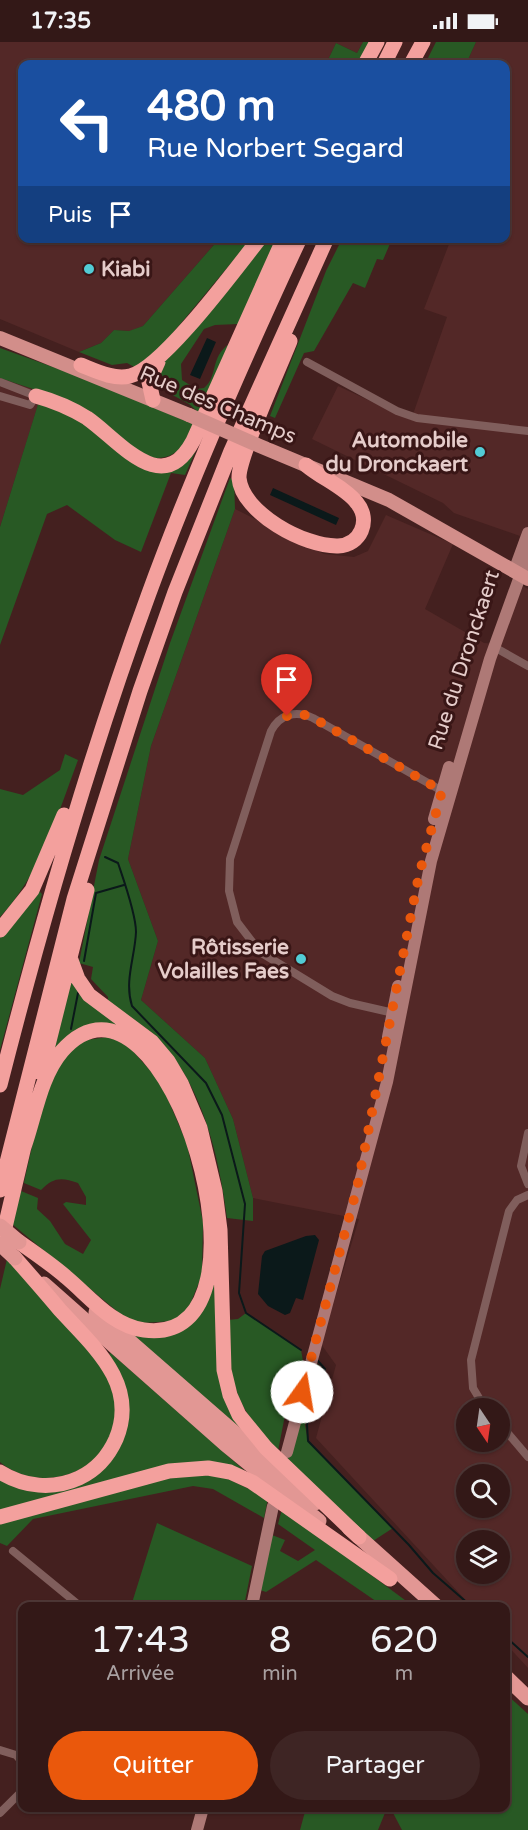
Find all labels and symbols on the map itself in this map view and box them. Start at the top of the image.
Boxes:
place label: Kiabi [101,257,151,282]
marker: Kiabi [82,262,96,276]
street label: Rue des Champs [136,361,300,449]
place label: Automobile du Dronckaert [325,428,468,477]
marker: Automobile du Dronckaert [473,445,487,459]
street label: Rue du Dronckaert [423,567,505,753]
pin [261,654,312,716]
place label: Rôtisserie Volailles Faes [158,935,289,984]
marker: Rôtisserie Volailles Faes [294,952,308,966]
position arrow [270,1360,334,1424]
north arrow [456,1398,510,1452]

